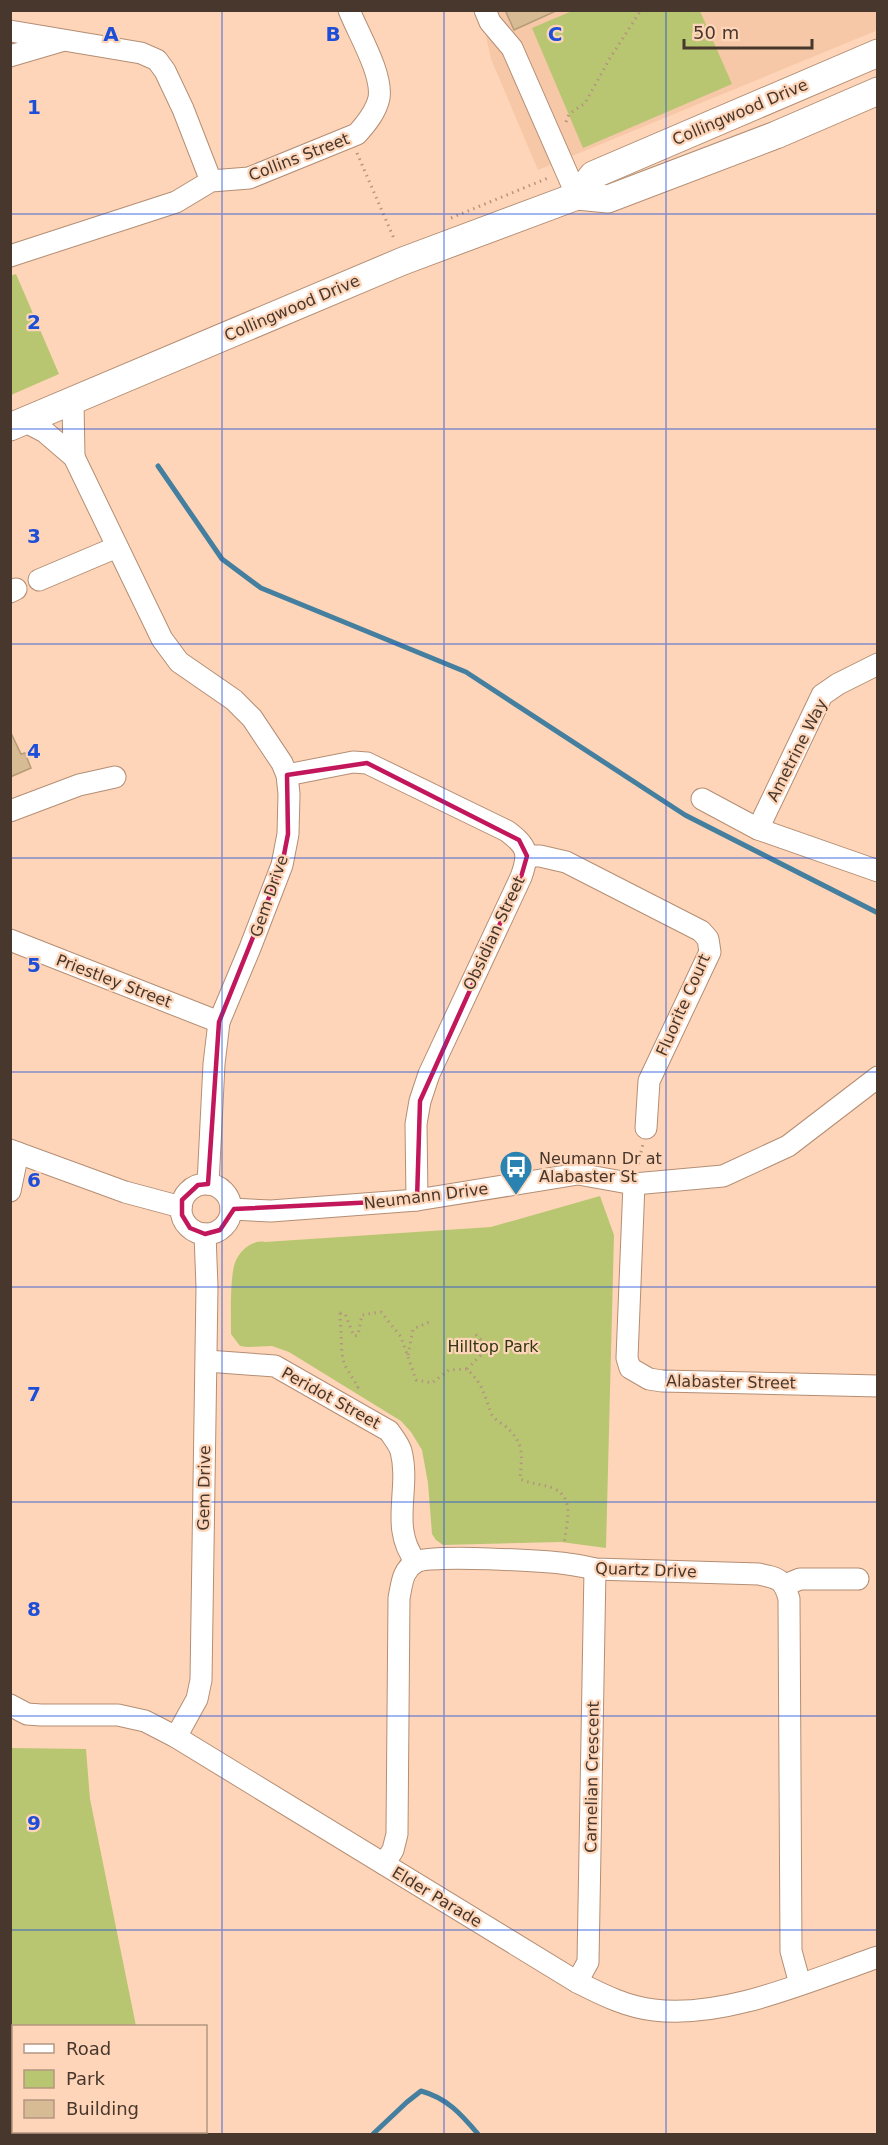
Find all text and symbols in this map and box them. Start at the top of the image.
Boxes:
scale bar [684,12,812,50]
text: A [103,22,119,46]
text: B [325,22,341,46]
text: C [548,22,562,46]
text: 50 m [693,22,739,43]
street label: Collingwood Drive [669,75,811,149]
text: 1 [27,95,41,119]
street label: Collins Street [246,129,352,185]
street label: Collingwood Drive [221,271,363,345]
text: 2 [27,310,41,334]
text: 3 [27,524,41,548]
street label: Ametrine Way [763,695,831,805]
text: 4 [27,739,41,763]
street label: Gem Drive [246,852,292,940]
street label: Obsidian Street [459,873,529,993]
street label: Priestley Street [54,950,174,1012]
street label: Fluorite Court [652,951,714,1059]
text: 5 [27,953,41,977]
bus stop icon: Neumann Dr at Alabaster St [498,1149,534,1196]
place label: Neumann Dr at Alabaster St [539,1149,662,1186]
text: 6 [27,1168,41,1192]
street label: Neumann Drive [363,1179,489,1213]
park label: Hilltop Park [447,1337,539,1356]
street label: Peridot Street [278,1363,384,1433]
street label: Alabaster Street [666,1371,796,1393]
text: 7 [27,1382,41,1406]
street label: Gem Drive [194,1445,214,1531]
street label: Quartz Drive [595,1559,697,1581]
text: 8 [27,1597,41,1621]
street label: Carnelian Crescent [581,1701,603,1853]
text: 9 [27,1811,41,1835]
street label: Elder Parade [389,1863,485,1931]
legend [12,2025,207,2133]
text: Road [66,2038,111,2059]
text: Park [66,2068,105,2089]
text: Building [66,2098,139,2119]

